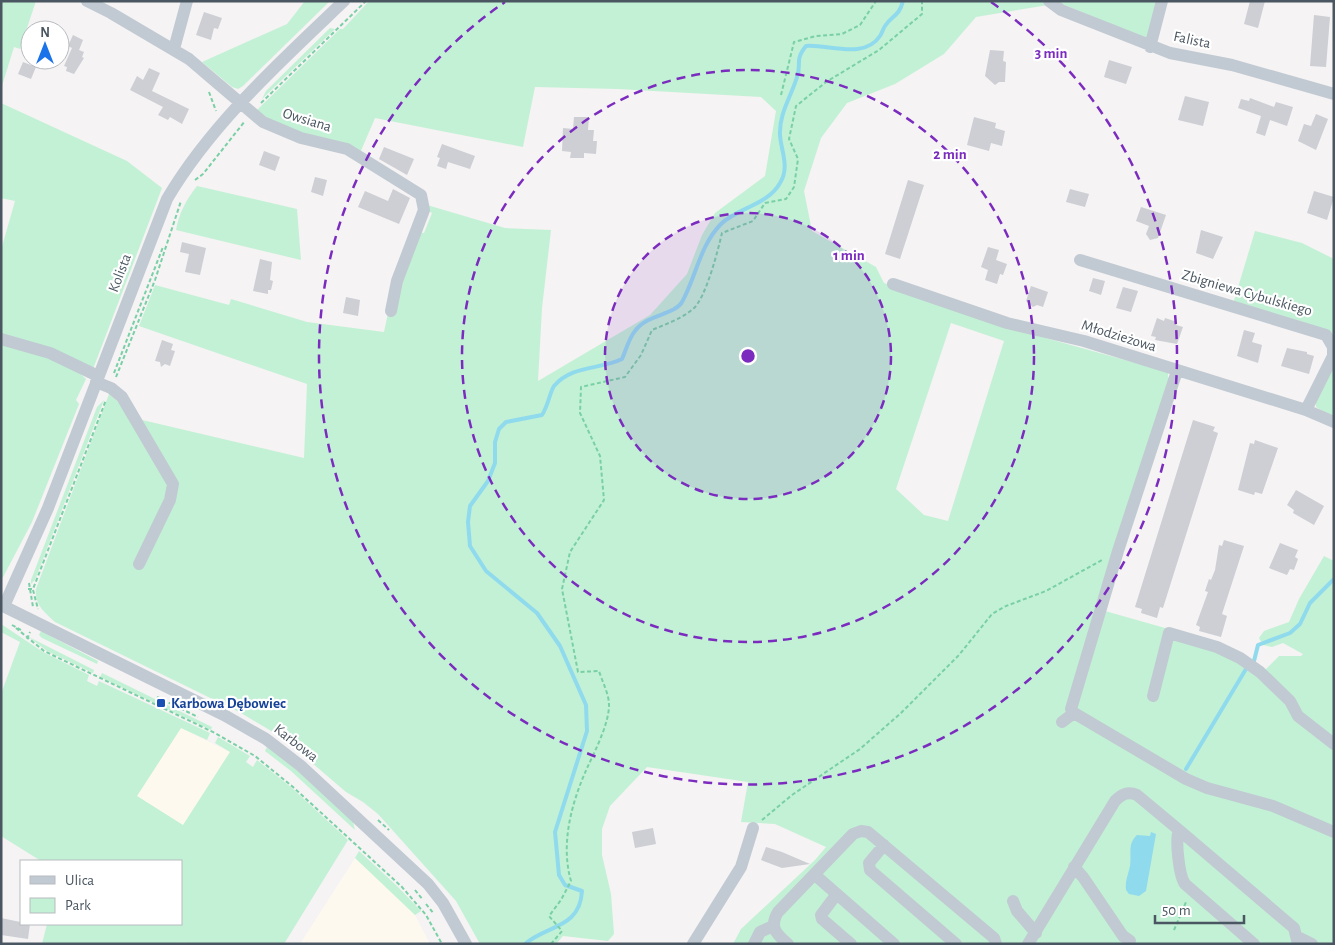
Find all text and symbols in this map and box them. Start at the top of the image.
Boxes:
north arrow [20,20,70,70]
text: N [40,26,50,40]
street label: Falista [1172,29,1212,51]
text: 3 min [1035,46,1067,61]
street label: Owsiana [281,105,333,135]
text: 2 min [933,147,967,162]
text: 1 min [833,248,865,263]
street label: Kolista [106,252,134,294]
street label: Zbigniewa Cybulskiego [1180,267,1314,319]
street label: Młodzieżowa [1080,317,1158,355]
centre of rings [739,347,757,365]
place label: Karbowa Dębowiec [171,696,286,711]
marker: Karbowa Dębowiec [155,697,167,709]
street label: Karbowa [271,721,321,765]
legend [20,860,182,925]
text: Ulica [65,873,94,888]
scale bar [1155,892,1244,924]
text: Park [65,898,91,913]
text: 50 m [1162,903,1191,918]

